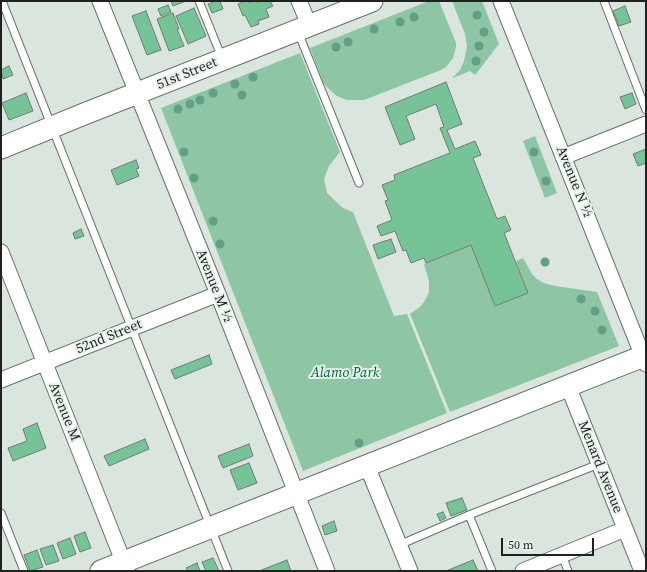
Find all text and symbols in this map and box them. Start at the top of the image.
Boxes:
street label: 51st Street [154,54,220,94]
street label: Avenue N ½ [552,144,596,220]
street label: Avenue M ½ [192,247,236,325]
street label: 52nd Street [73,316,145,358]
park label: Alamo Park [311,365,379,381]
street label: Avenue M [45,380,83,444]
street label: Menard Avenue [574,418,626,516]
scale bar [503,530,596,556]
text: 50 m [508,537,534,553]

